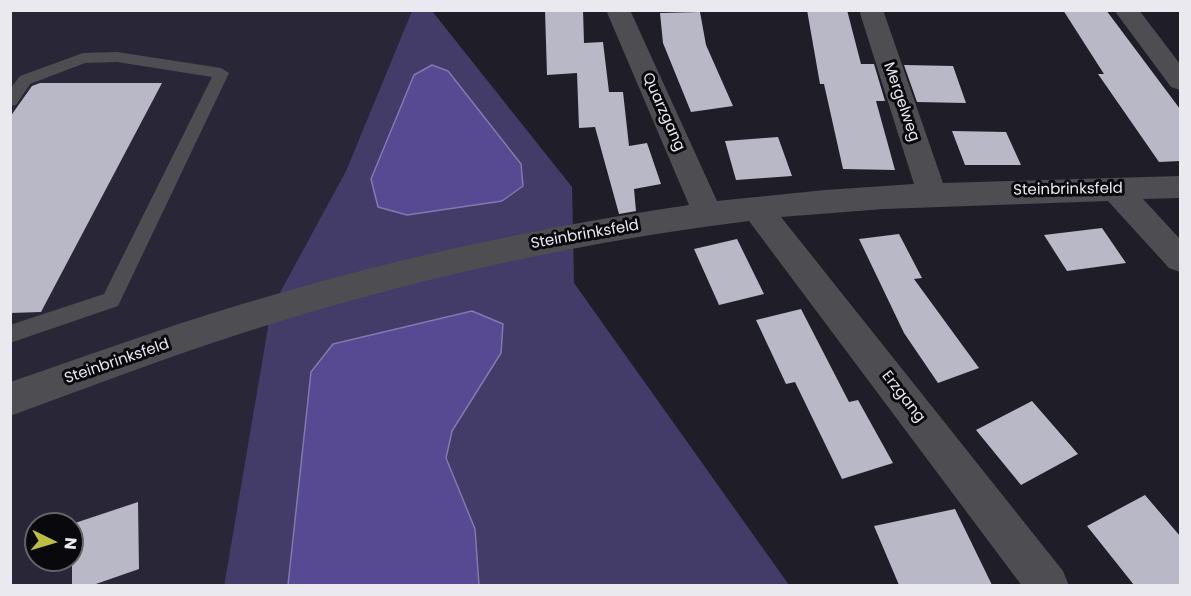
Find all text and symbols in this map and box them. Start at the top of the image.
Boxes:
street label: Mergelweg [879,60,923,144]
street label: Quarzgang [638,70,688,154]
street label: Steinbrinksfeld [1013,180,1123,200]
street label: Steinbrinksfeld [530,217,640,253]
street label: Steinbrinksfeld [62,336,172,388]
street label: Erzgang [877,368,929,426]
north arrow [24,512,84,572]
text: N [58,536,82,550]

